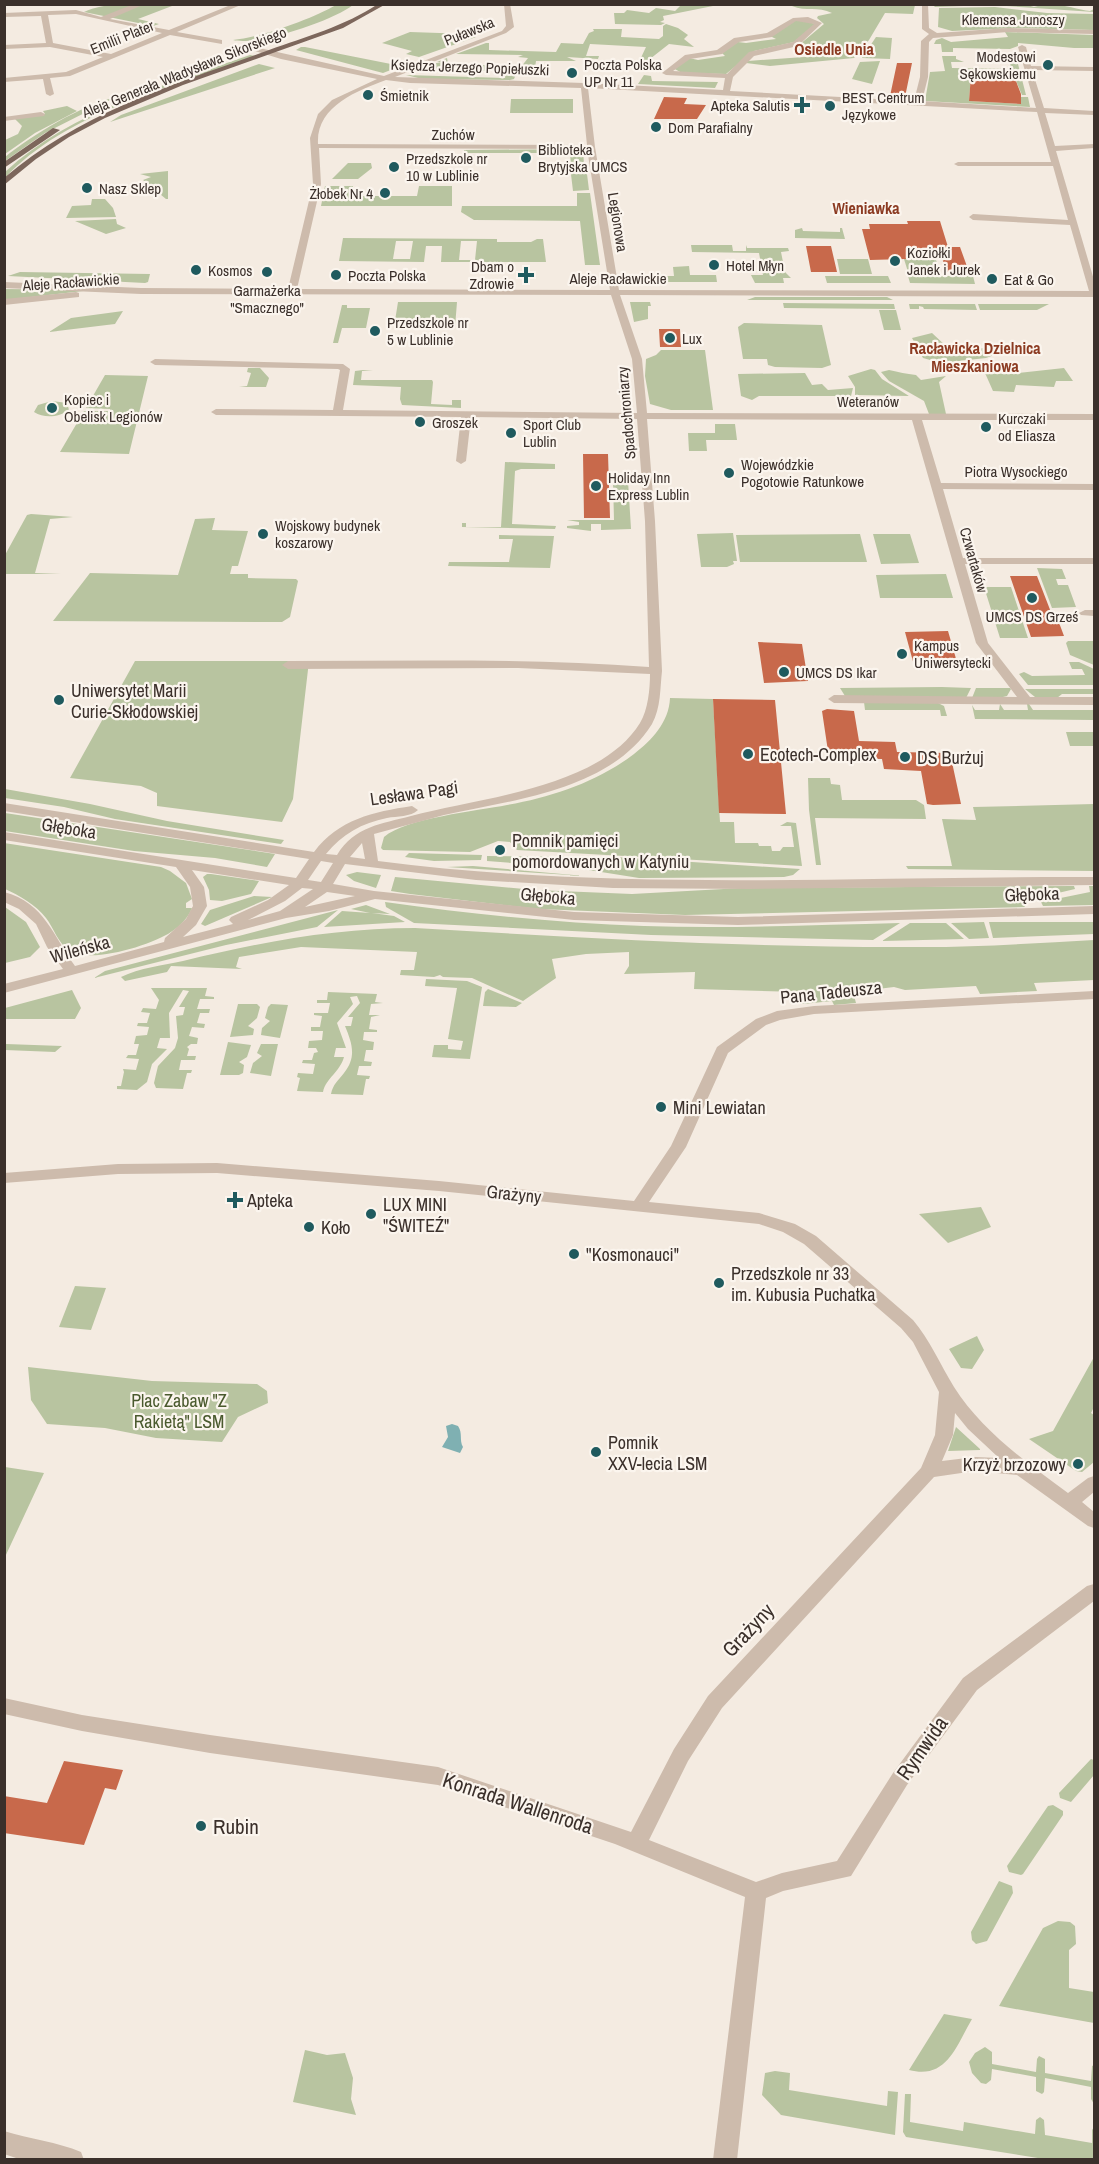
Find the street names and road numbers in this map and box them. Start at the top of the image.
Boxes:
street label: Klemensa Junoszy [961,9,1065,30]
street label: Puławska [441,11,497,51]
street label: Emilii Plater [87,15,157,59]
street label: Aleja Generała Władysława Sikorskiego [78,21,289,123]
street label: Księdza Jerzego Popiełuszki [390,54,550,80]
street label: Zuchów [431,124,475,145]
street label: Legionowa [603,191,633,254]
street label: Aleje Racławickie [21,268,120,296]
street label: Aleje Racławickie [568,268,667,289]
street label: Spadochroniarzy [611,365,641,460]
street label: Weteranów [837,391,899,412]
street label: Piotra Wysockiego [964,461,1068,482]
street label: Czwartaków [955,525,993,595]
street label: Lesława Pagi [368,774,460,812]
street label: Głęboka [40,811,98,845]
street label: Głęboka [520,881,576,911]
street label: Głęboka [1004,881,1060,907]
street label: Wileńska [47,929,113,969]
street label: Pana Tadeusza [779,974,883,1010]
street label: Grażyny [485,1179,543,1209]
street label: Grażyny [716,1596,781,1663]
street label: Rymwida [890,1710,955,1786]
street label: Konrada Wallenroda [439,1765,597,1841]

